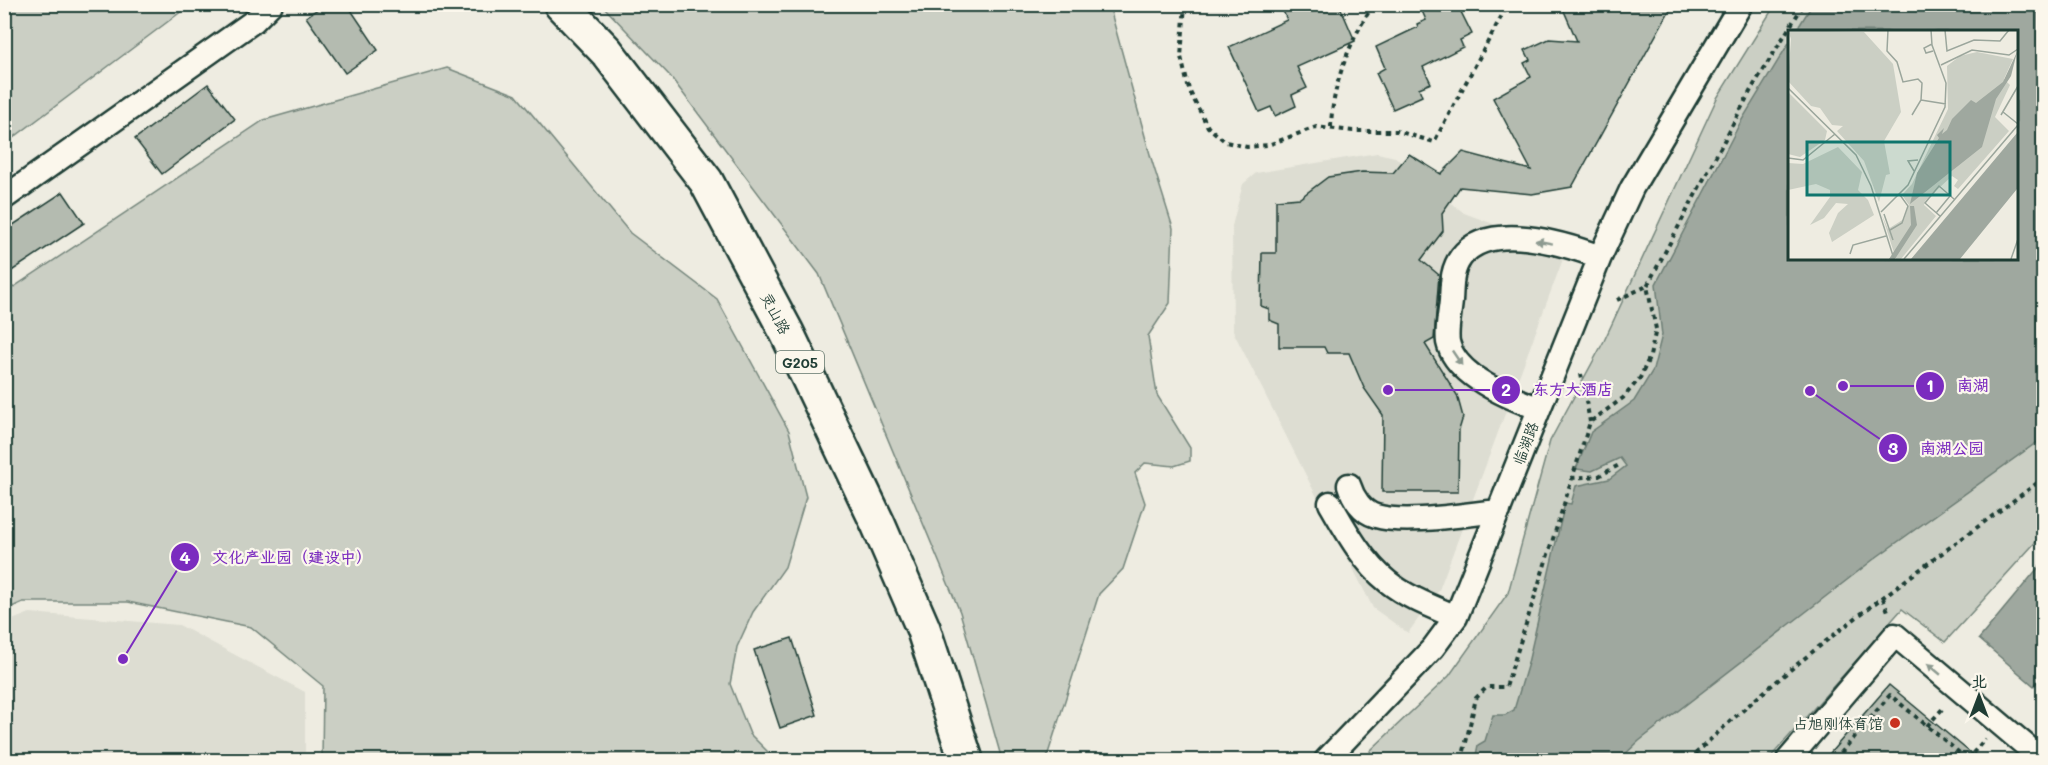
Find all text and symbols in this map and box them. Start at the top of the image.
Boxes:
inset map [1788,30,2018,260]
one-way arrow [1534,237,1553,246]
street label: 灵山路 [757,288,795,338]
one-way arrow [1451,349,1463,365]
road number: G205 [776,351,824,373]
callout: 南湖 [1915,369,2001,403]
callout: 东方大酒店 [1491,373,1625,407]
text: 1 [1926,373,1934,397]
text: 南湖 [1957,374,1989,395]
text: 2 [1501,377,1511,401]
text: 东方大酒店 [1533,378,1613,399]
street label: 临湖路 [1508,418,1542,468]
callout: 南湖公园 [1878,431,1996,465]
text: 3 [1888,436,1899,460]
text: 南湖公园 [1920,437,1984,458]
callout: 文化产业园（建设中） [170,540,384,574]
text: 4 [179,545,191,569]
text: 文化产业园（建设中） [212,546,372,567]
one-way arrow [1926,662,1942,675]
north arrow [1949,666,2009,726]
text: 北 [1971,670,1987,691]
place label: 占旭刚体育馆 [1793,713,1883,733]
marker: 占旭刚体育馆 [1888,716,1902,730]

